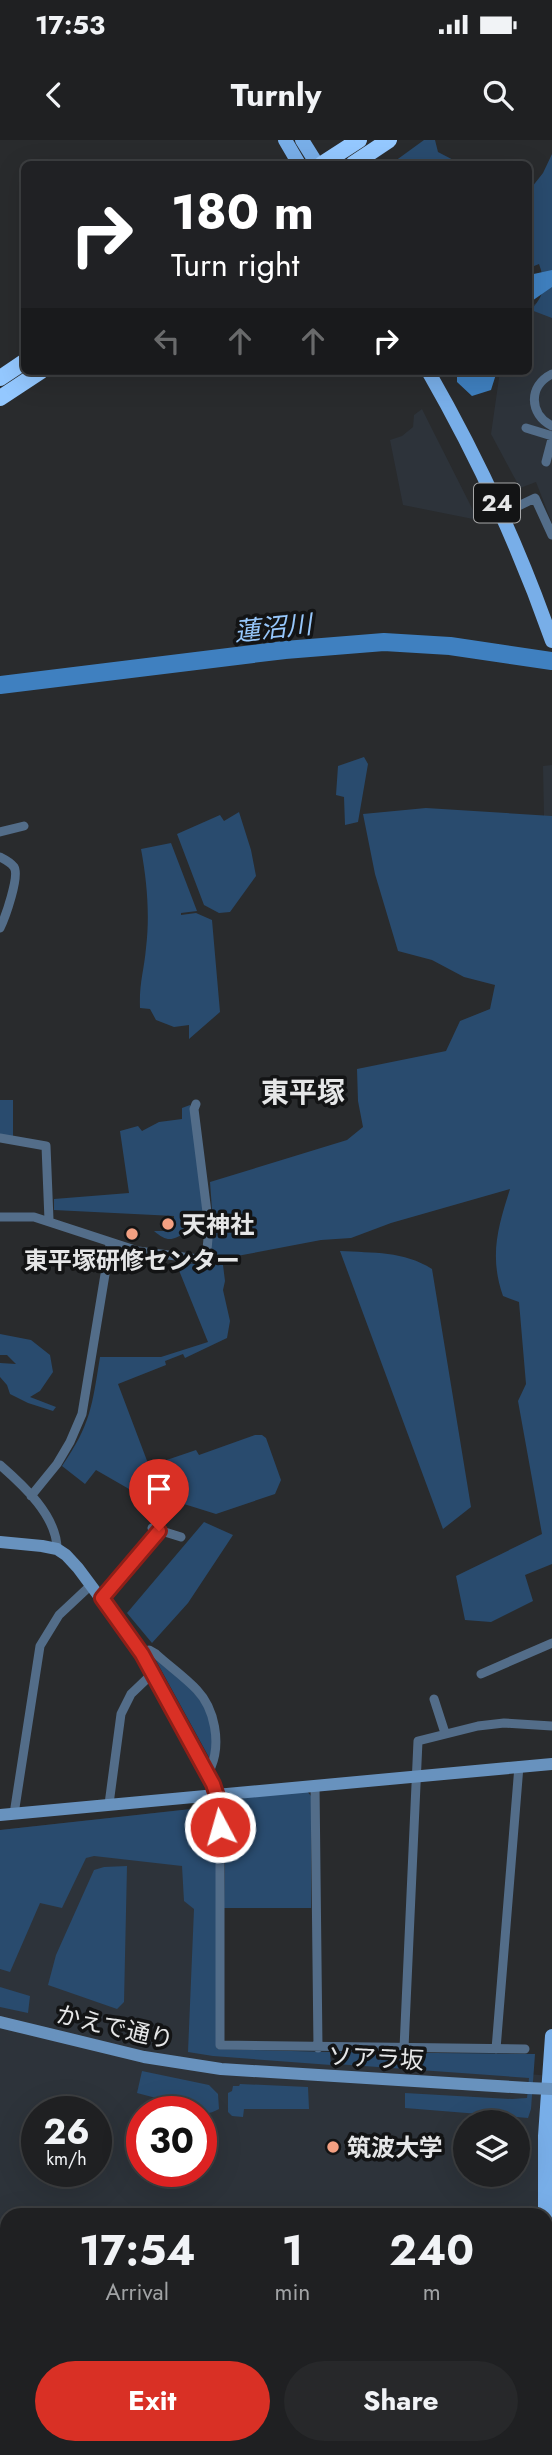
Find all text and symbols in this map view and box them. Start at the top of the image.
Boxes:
text: 17:53 [35,6,105,44]
text: Turnly [231,72,321,118]
icon: back [35,76,73,114]
icon: search [479,76,517,114]
text: 180 m [171,177,314,247]
icon: right [56,189,147,280]
text: Turn right [171,242,300,288]
icon: left [148,322,186,360]
icon: ahead [221,322,259,360]
icon: ahead [294,322,332,360]
icon: right [367,322,405,360]
road number: 24 [474,484,520,522]
water label: 蓮沼川 [232,605,317,651]
district label: 東平塚 [261,1072,345,1113]
place label: 天神社 [182,1207,254,1242]
marker: 天神社 [160,1216,176,1232]
marker: 東平塚研修センター [124,1226,140,1242]
place label: 東平塚研修センター [24,1243,240,1278]
pin [129,1459,189,1531]
icon: arrive [140,1470,178,1508]
position arrow [183,1790,257,1864]
street label: かえで通り [53,1997,177,2057]
street label: ソアラ坂 [327,2038,425,2078]
speed limit sign: 30 [126,2096,217,2187]
text: 26 [43,2107,90,2157]
map controls [453,2110,530,2187]
button: layers [453,2110,530,2187]
place label: 筑波大学 [347,2130,443,2165]
marker: 筑波大学 [325,2139,341,2155]
text: km/h [46,2146,87,2172]
text: 17:54 [79,2220,196,2281]
text: 1 [282,2220,303,2281]
text: 240 [389,2220,474,2281]
text: Arrival [106,2275,169,2309]
text: min [274,2275,310,2309]
text: m [423,2275,441,2309]
button: Exit [35,2361,270,2441]
button: Share [284,2361,518,2441]

